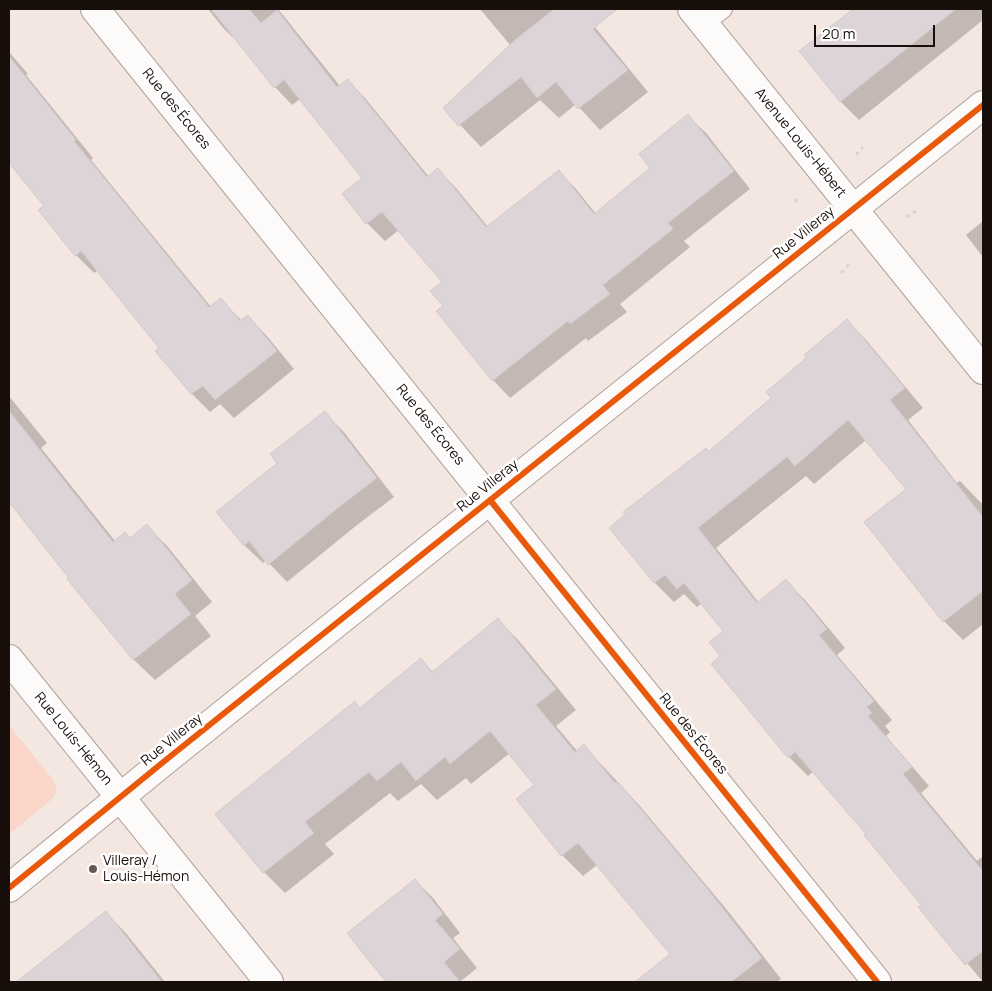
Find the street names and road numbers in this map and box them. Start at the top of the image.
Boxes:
street label: Rue des Écores [138,65,214,153]
street label: Avenue Louis-Hébert [751,85,849,201]
street label: Rue Villeray [770,203,838,263]
street label: Rue des Écores [392,381,468,469]
street label: Rue Villeray [454,456,522,516]
street label: Rue Louis-Hémon [30,689,116,789]
street label: Rue des Écores [655,690,731,778]
street label: Rue Villeray [138,710,206,770]

